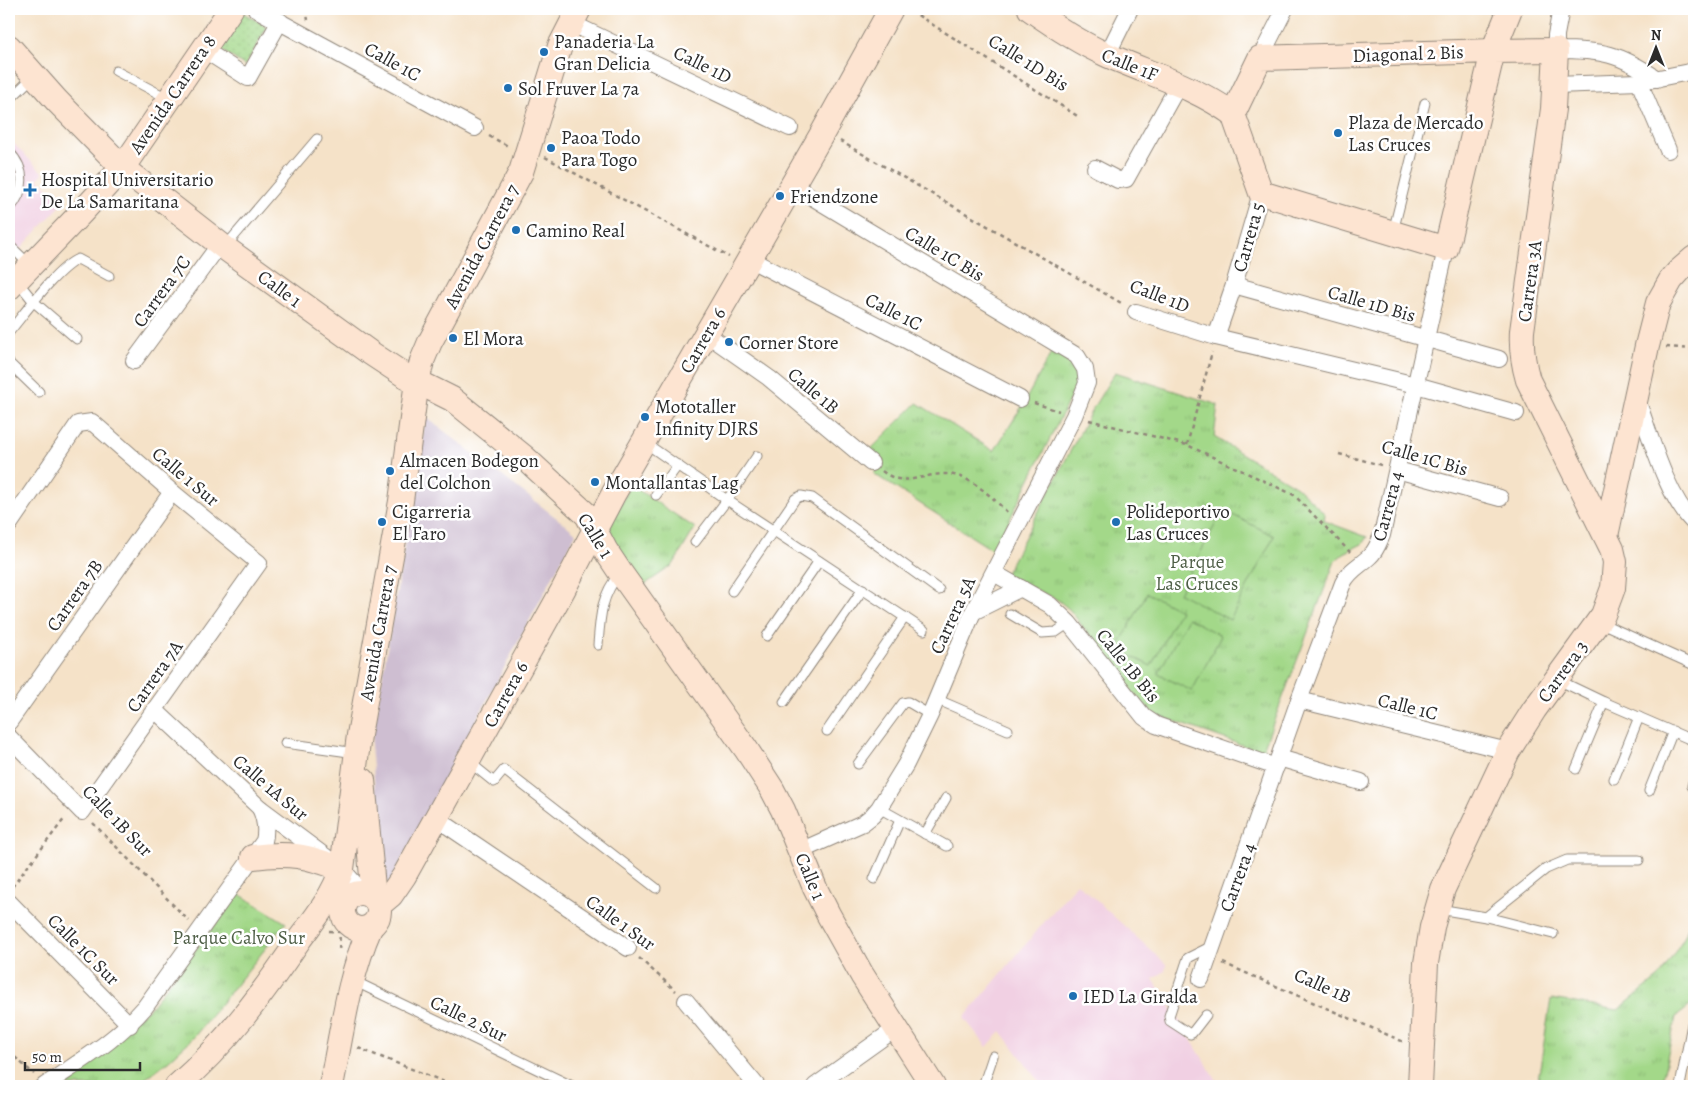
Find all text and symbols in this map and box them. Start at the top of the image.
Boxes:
north arrow [1630,22,1680,72]
text: N [1651,26,1661,45]
street label: Calle 1D Bis [983,28,1074,98]
place label: Panaderia La Gran Delicia [554,29,655,77]
street label: Avenida Carrera 8 [123,30,222,160]
street label: Calle 1C [360,36,425,88]
street label: Diagonal 2 Bis [1352,39,1464,69]
street label: Calle 1D [669,40,736,90]
street label: Calle 1F [1098,42,1162,88]
marker: Panaderia La Gran Delicia [538,46,550,58]
place label: Sol Fruver La 7a [518,76,639,102]
marker: Sol Fruver La 7a [502,82,514,94]
place label: Plaza de Mercado Las Cruces [1348,110,1484,158]
place label: Paoa Todo Para Togo [561,125,640,173]
marker: Plaza de Mercado Las Cruces [1332,127,1344,139]
marker: Paoa Todo Para Togo [545,142,557,154]
place label: Hospital Universitario De La Samaritana [41,167,213,215]
street label: Avenida Carrera 7 [438,180,526,314]
marker: Hospital Universitario De La Samaritana [23,183,37,197]
place label: Friendzone [790,184,878,210]
marker: Friendzone [774,190,786,202]
street label: Carrera 5 [1227,199,1271,275]
place label: Camino Real [526,218,625,244]
street label: Calle 1C Bis [900,220,989,288]
marker: Camino Real [510,224,522,236]
street label: Carrera 3A [1511,238,1549,324]
street label: Carrera 7C [127,250,197,333]
street label: Calle 1 [252,264,307,314]
street label: Calle 1D [1126,273,1193,319]
street label: Calle 1D Bis [1325,279,1419,329]
street label: Calle 1C [861,287,926,337]
street label: Carrera 6 [674,303,732,378]
place label: El Mora [463,326,524,352]
place label: Corner Store [739,330,839,356]
marker: El Mora [447,332,459,344]
marker: Corner Store [723,336,735,348]
street label: Calle 1B [782,361,845,420]
place label: Mototaller Infinity DJRS [655,394,759,442]
marker: Mototaller Infinity DJRS [639,411,651,423]
street label: Calle 1C Bis [1379,433,1471,483]
street label: Calle 1 Sur [146,441,224,512]
place label: Almacen Bodegon del Colchon [399,448,539,496]
marker: Almacen Bodegon del Colchon [384,465,396,477]
street label: Carrera 4 [1366,468,1410,544]
place label: Montallantas Lag [605,470,739,496]
marker: Montallantas Lag [589,476,601,488]
place label: Cigarreria El Faro [392,499,472,547]
place label: Polideportivo Las Cruces [1126,499,1230,547]
street label: Calle 1 [571,508,619,564]
marker: Cigarreria El Faro [376,516,388,528]
marker: Polideportivo Las Cruces [1110,516,1122,528]
park label: Parque Las Cruces [1156,549,1238,597]
street label: Carrera 7B [40,554,109,637]
street label: Avenida Carrera 7 [353,563,403,704]
street label: Carrera 5A [924,572,983,658]
street label: Calle 1B Bis [1090,623,1166,708]
street label: Carrera 7A [121,635,190,718]
street label: Carrera 3 [1531,635,1594,708]
street label: Carrera 6 [477,656,535,732]
street label: Calle 1C [1375,687,1440,727]
street label: Calle 1A Sur [227,748,314,827]
street label: Calle 1B Sur [76,779,158,863]
street label: Carrera 4 [1213,839,1263,916]
street label: Calle 1 [789,849,832,904]
street label: Calle 1 Sur [580,889,660,957]
street label: Calle 1C Sur [42,908,125,991]
park label: Parque Calvo Sur [173,925,305,951]
street label: Calle 1B [1290,962,1355,1010]
place label: IED La Giralda [1083,984,1198,1010]
street label: Calle 2 Sur [426,989,511,1049]
marker: IED La Giralda [1067,990,1079,1002]
scale bar [25,1040,140,1072]
text: 50 m [32,1047,62,1067]

